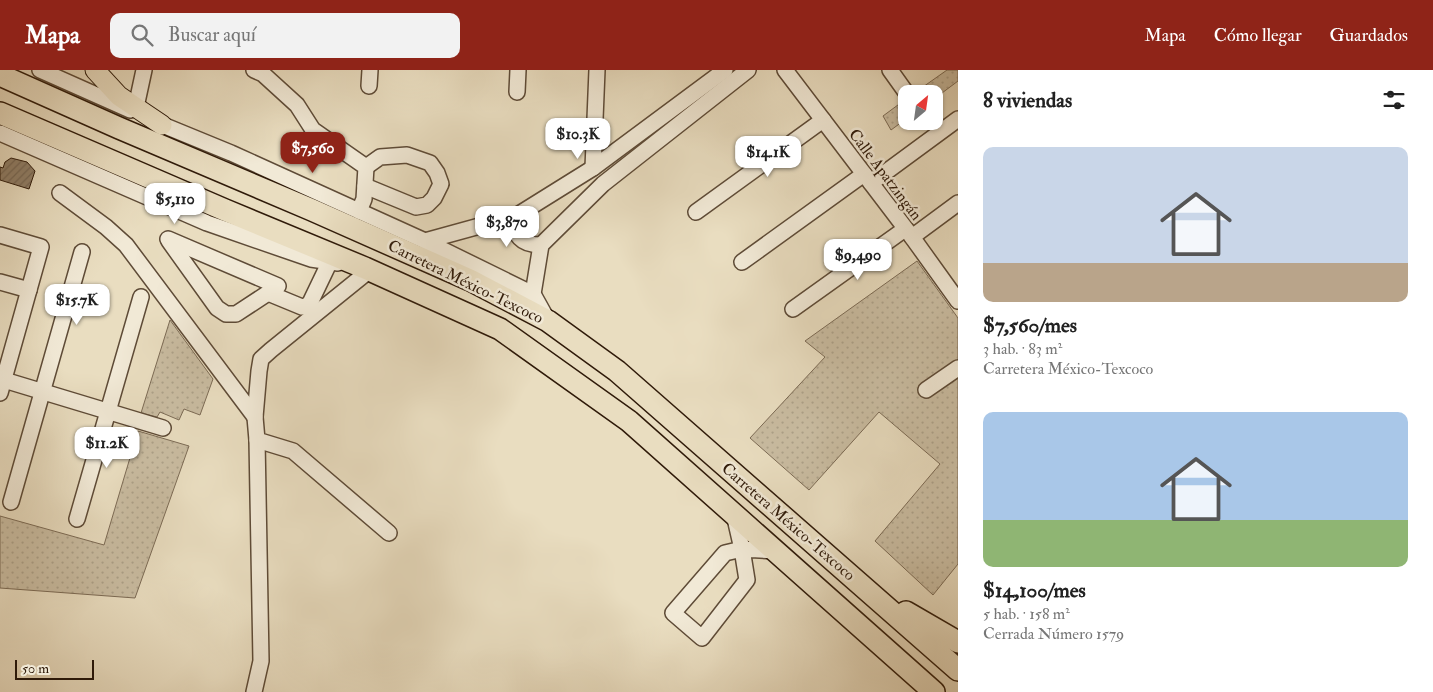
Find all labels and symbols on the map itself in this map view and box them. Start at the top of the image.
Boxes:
north arrow [898,85,942,130]
pin: $10.3K [537,118,619,160]
street label: Calle Apatzingán [843,125,926,225]
pin: $7,560 [272,132,354,174]
pin: $14.1K [727,136,809,178]
pin: $5,110 [134,182,216,225]
pin: $3,870 [466,206,548,248]
street label: Carretera México-Texcoco [385,236,547,328]
pin: $9,490 [817,238,899,281]
pin: $15.7K [36,284,118,326]
pin: $11.2K [66,426,148,469]
street label: Carretera México-Texcoco [718,458,859,585]
scale bar [15,657,94,680]

